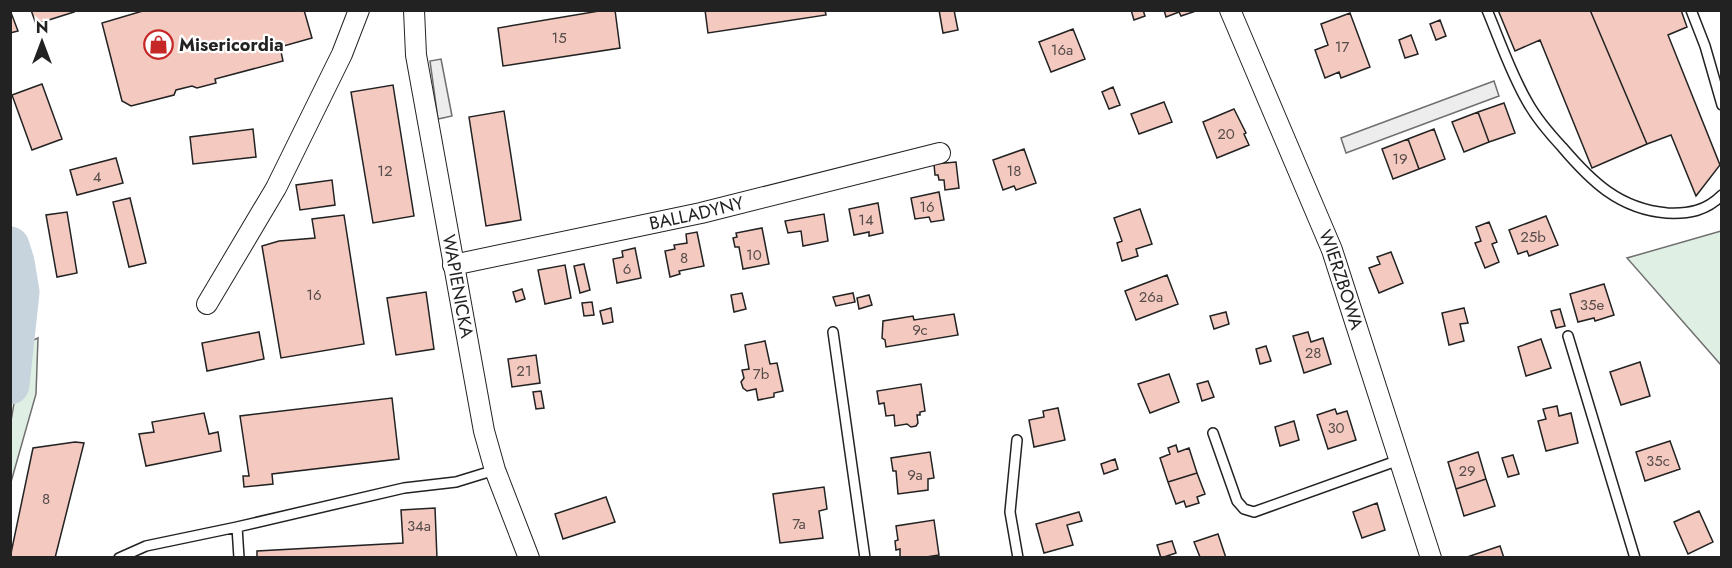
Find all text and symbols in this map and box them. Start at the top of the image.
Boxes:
north arrow [12,12,72,72]
text: N [36,16,48,39]
house number: 15 [551,27,567,49]
shop icon: Misericordia [142,29,174,61]
place label: Misericordia [179,32,284,58]
house number: 17 [1335,36,1349,58]
house number: 16a [1051,39,1073,61]
house number: 20 [1217,123,1235,145]
house number: 19 [1392,148,1408,170]
house number: 12 [377,160,393,182]
house number: 18 [1007,160,1021,182]
house number: 4 [93,166,102,188]
street label: BALLADYNY [647,190,747,236]
house number: 16 [919,196,935,218]
house number: 14 [858,209,874,231]
street label: WIERZBOWA [1312,226,1370,333]
house number: 25b [1520,226,1546,248]
street label: WAPIENICKA [436,232,480,340]
house number: 10 [746,244,762,266]
house number: 8 [680,247,688,269]
house number: 6 [623,258,631,280]
house number: 16 [306,284,322,306]
house number: 26a [1139,286,1163,308]
house number: 35e [1580,294,1604,316]
house number: 9c [912,319,928,341]
house number: 28 [1305,342,1321,364]
house number: 21 [516,360,532,382]
house number: 7b [753,363,770,385]
house number: 30 [1327,417,1345,439]
house number: 35c [1646,450,1670,472]
house number: 29 [1458,460,1476,482]
house number: 9a [907,464,923,486]
house number: 8 [42,488,50,510]
house number: 7a [792,513,806,535]
house number: 34a [407,515,431,537]

